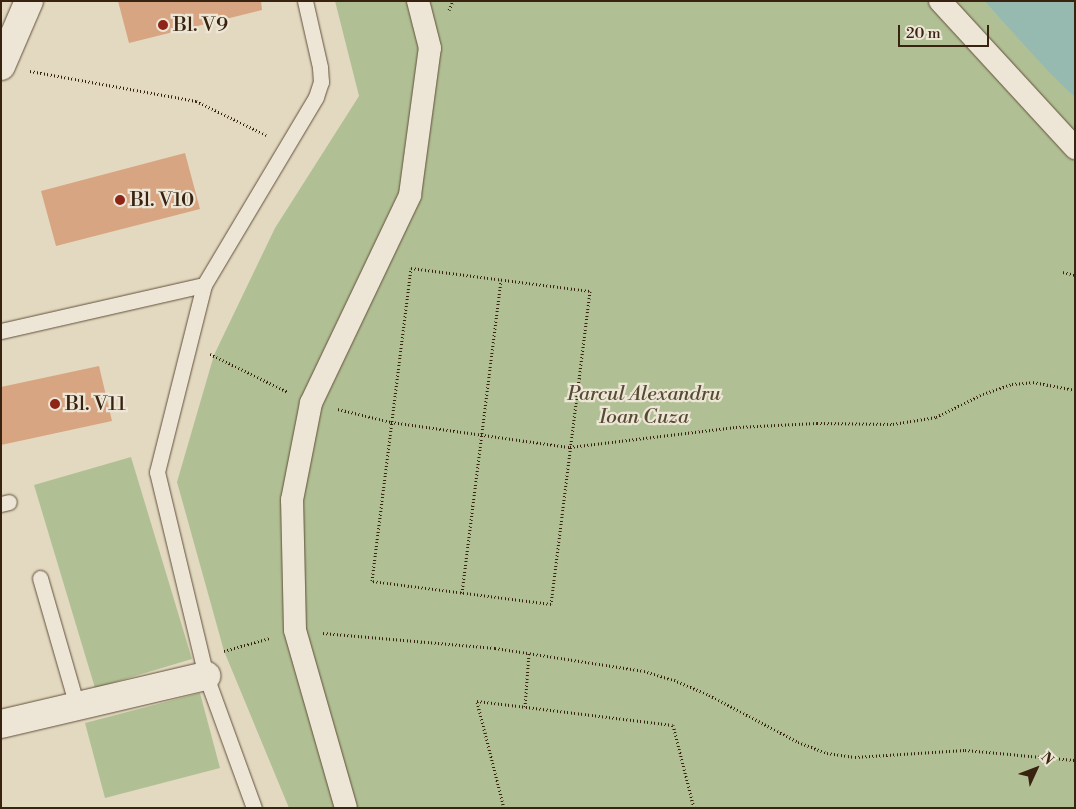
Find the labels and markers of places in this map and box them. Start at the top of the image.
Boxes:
place label: Bl. V9 [173,13,228,37]
marker: Bl. V9 [157,19,169,31]
place label: Bl. V10 [130,188,194,212]
marker: Bl. V10 [114,194,126,206]
place label: Bl. V11 [65,392,126,416]
marker: Bl. V11 [49,398,61,410]

